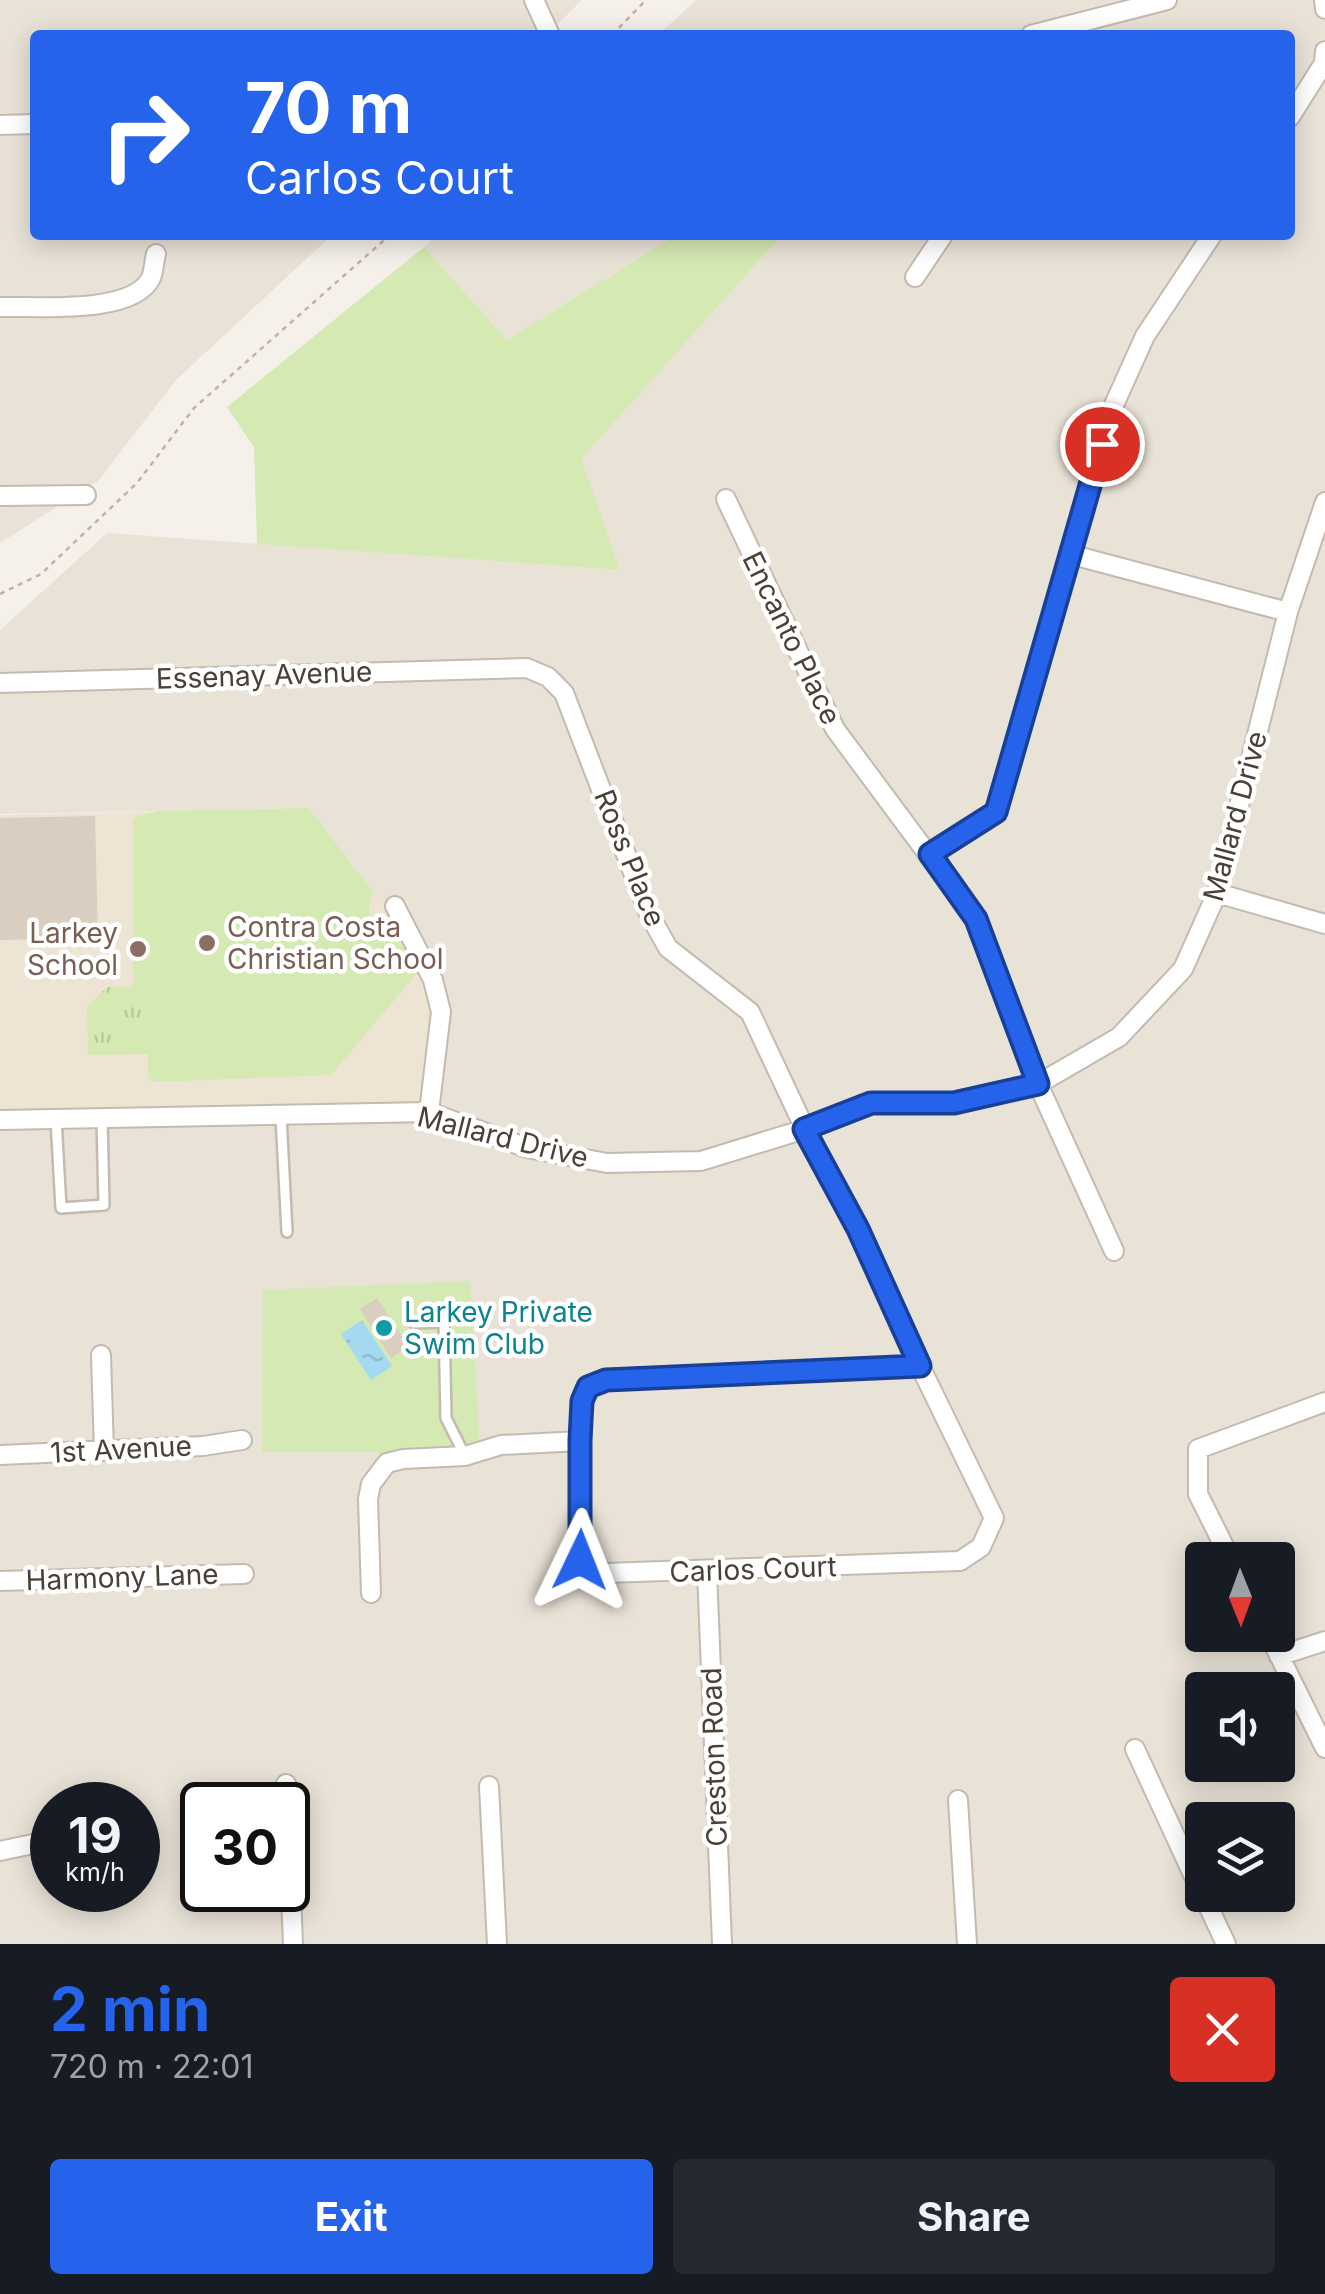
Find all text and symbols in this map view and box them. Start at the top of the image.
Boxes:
text: 70 m [245,65,412,150]
icon: right [80,70,210,200]
text: Carlos Court [245,150,514,205]
pin [1060,402,1145,487]
icon: arrive [1075,417,1130,472]
street label: Encanto Place [735,546,849,730]
street label: Essenay Avenue [155,654,373,696]
street label: Mallard Drive [1196,727,1274,905]
street label: Ross Place [587,785,673,931]
place label: Contra Costa Christian School [227,910,444,976]
place label: Larkey School [27,916,118,982]
marker: Contra Costa Christian School [196,932,218,954]
marker: Larkey School [127,938,149,960]
street label: Mallard Drive [414,1099,592,1175]
place label: Larkey Private Swim Club [404,1295,593,1361]
marker: Larkey Private Swim Club [373,1317,395,1339]
street label: 1st Avenue [49,1428,193,1470]
position arrow [528,1508,632,1612]
north arrow [1185,1542,1295,1652]
map controls [1185,1542,1295,1912]
street label: Carlos Court [669,1549,837,1589]
street label: Harmony Lane [25,1557,219,1597]
street label: Creston Road [694,1667,734,1847]
button: sound [1185,1672,1295,1782]
speed limit sign: 30 [180,1782,310,1912]
button: layers [1185,1802,1295,1912]
text: 19 [68,1805,122,1865]
text: km/h [65,1857,125,1887]
text: 2 min [50,1973,210,2045]
button: close [1170,1977,1275,2082]
text: 720 m · 22:01 [50,2047,254,2086]
button: Exit [50,2159,653,2274]
button: Share [673,2159,1275,2274]

